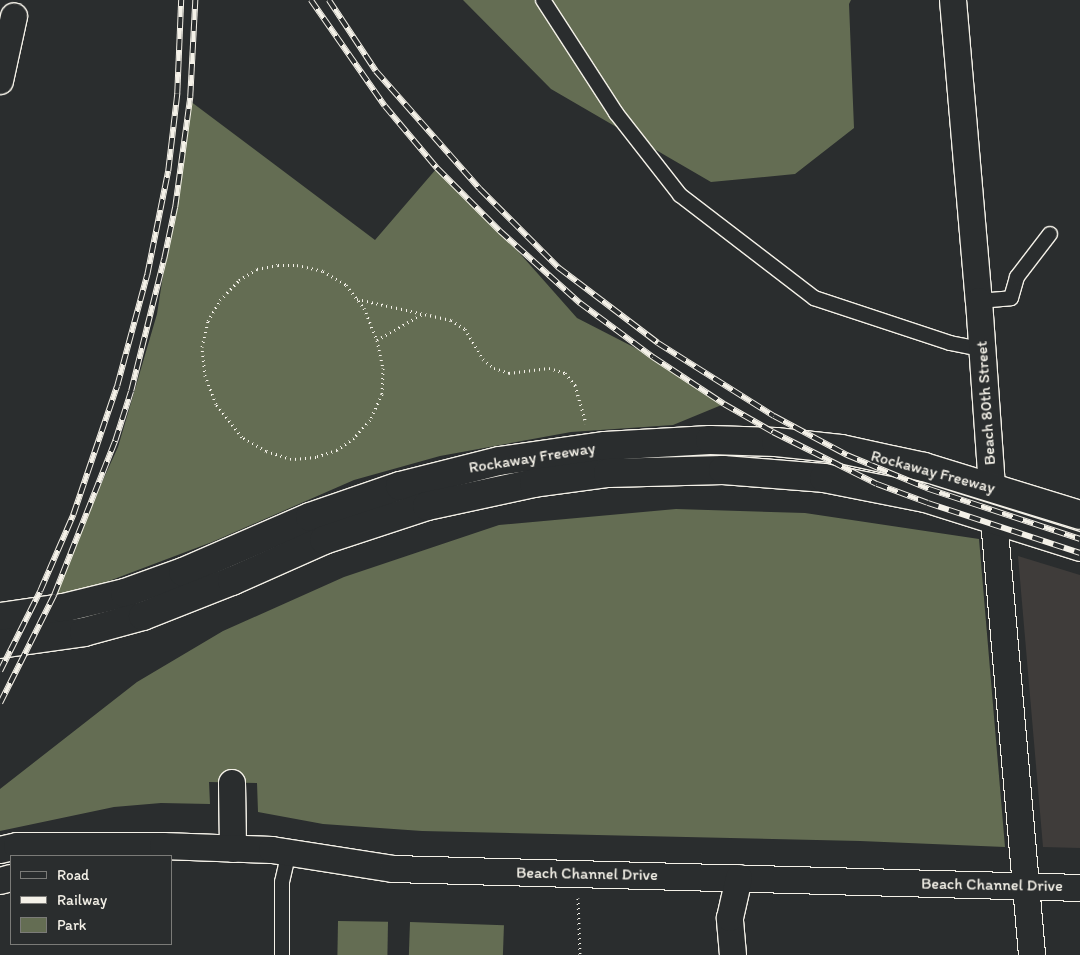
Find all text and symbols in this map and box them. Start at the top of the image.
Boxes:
street label: Beach 80th Street [972,341,1000,465]
street label: Rockaway Freeway [467,439,597,477]
street label: Rockaway Freeway [869,446,997,498]
legend [10,855,172,945]
street label: Beach Channel Drive [516,863,658,885]
text: Road [57,866,89,884]
street label: Beach Channel Drive [921,874,1063,896]
text: Railway [57,891,107,909]
text: Park [57,916,87,934]

